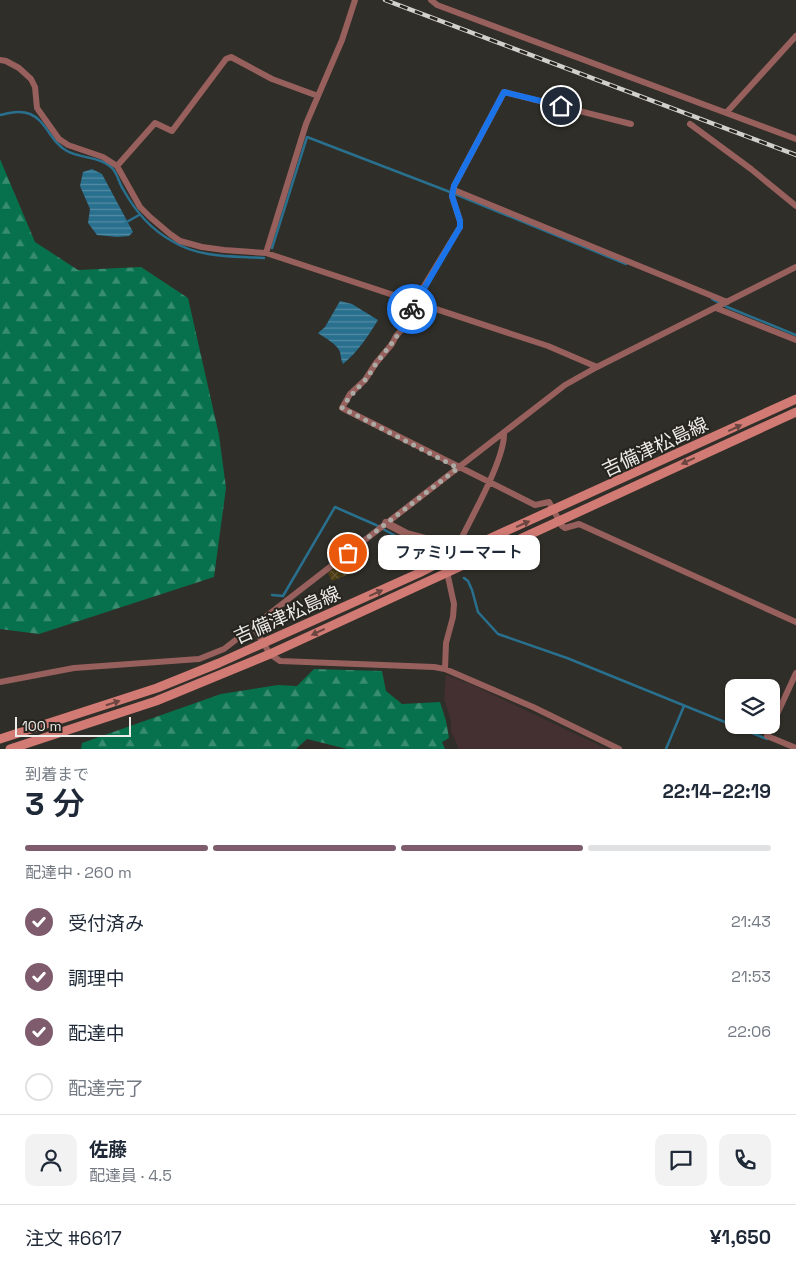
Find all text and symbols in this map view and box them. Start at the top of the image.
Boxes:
pin [540,85,582,127]
icon: home [547,92,575,120]
courier [387,284,437,334]
icon: bike [398,295,426,323]
street label: 吉備津松島線 [598,412,712,482]
one-way arrow [727,423,742,432]
one-way arrow [681,458,695,466]
one-way arrow [516,520,530,528]
pin [327,532,369,574]
callout: ファミリーマート [378,536,540,570]
icon: bag [334,539,362,567]
text: ファミリーマート [395,542,523,563]
street label: 吉備津松島線 [230,580,344,650]
one-way arrow [369,589,383,597]
one-way arrow [311,628,325,636]
map controls [725,679,780,734]
button: layers [725,679,780,734]
one-way arrow [106,699,121,707]
scale bar [15,714,131,737]
text: 100 m [22,717,61,735]
text: 到着まで [25,764,89,785]
text: 22:14–22:19 [662,779,771,804]
text: 3 分 [25,784,85,824]
text: 配達中 · 260 m [25,862,132,883]
icon: check [25,908,53,936]
text: 受付済み [68,911,144,936]
text: 21:43 [731,911,771,932]
icon: check [25,963,53,991]
text: 調理中 [68,966,125,991]
text: 21:53 [731,966,771,987]
icon: check [25,1018,53,1046]
text: 配達中 [68,1021,125,1046]
text: 22:06 [728,1021,771,1042]
text: 配達完了 [68,1076,144,1101]
button: person [25,1134,77,1186]
button: chat [655,1134,707,1186]
button: phone [719,1134,771,1186]
text: 佐藤 [89,1137,127,1162]
text: 配達員 · 4.5 [89,1165,172,1186]
text: ¥1,650 [710,1225,771,1250]
text: 注文 #6617 [25,1226,122,1251]

